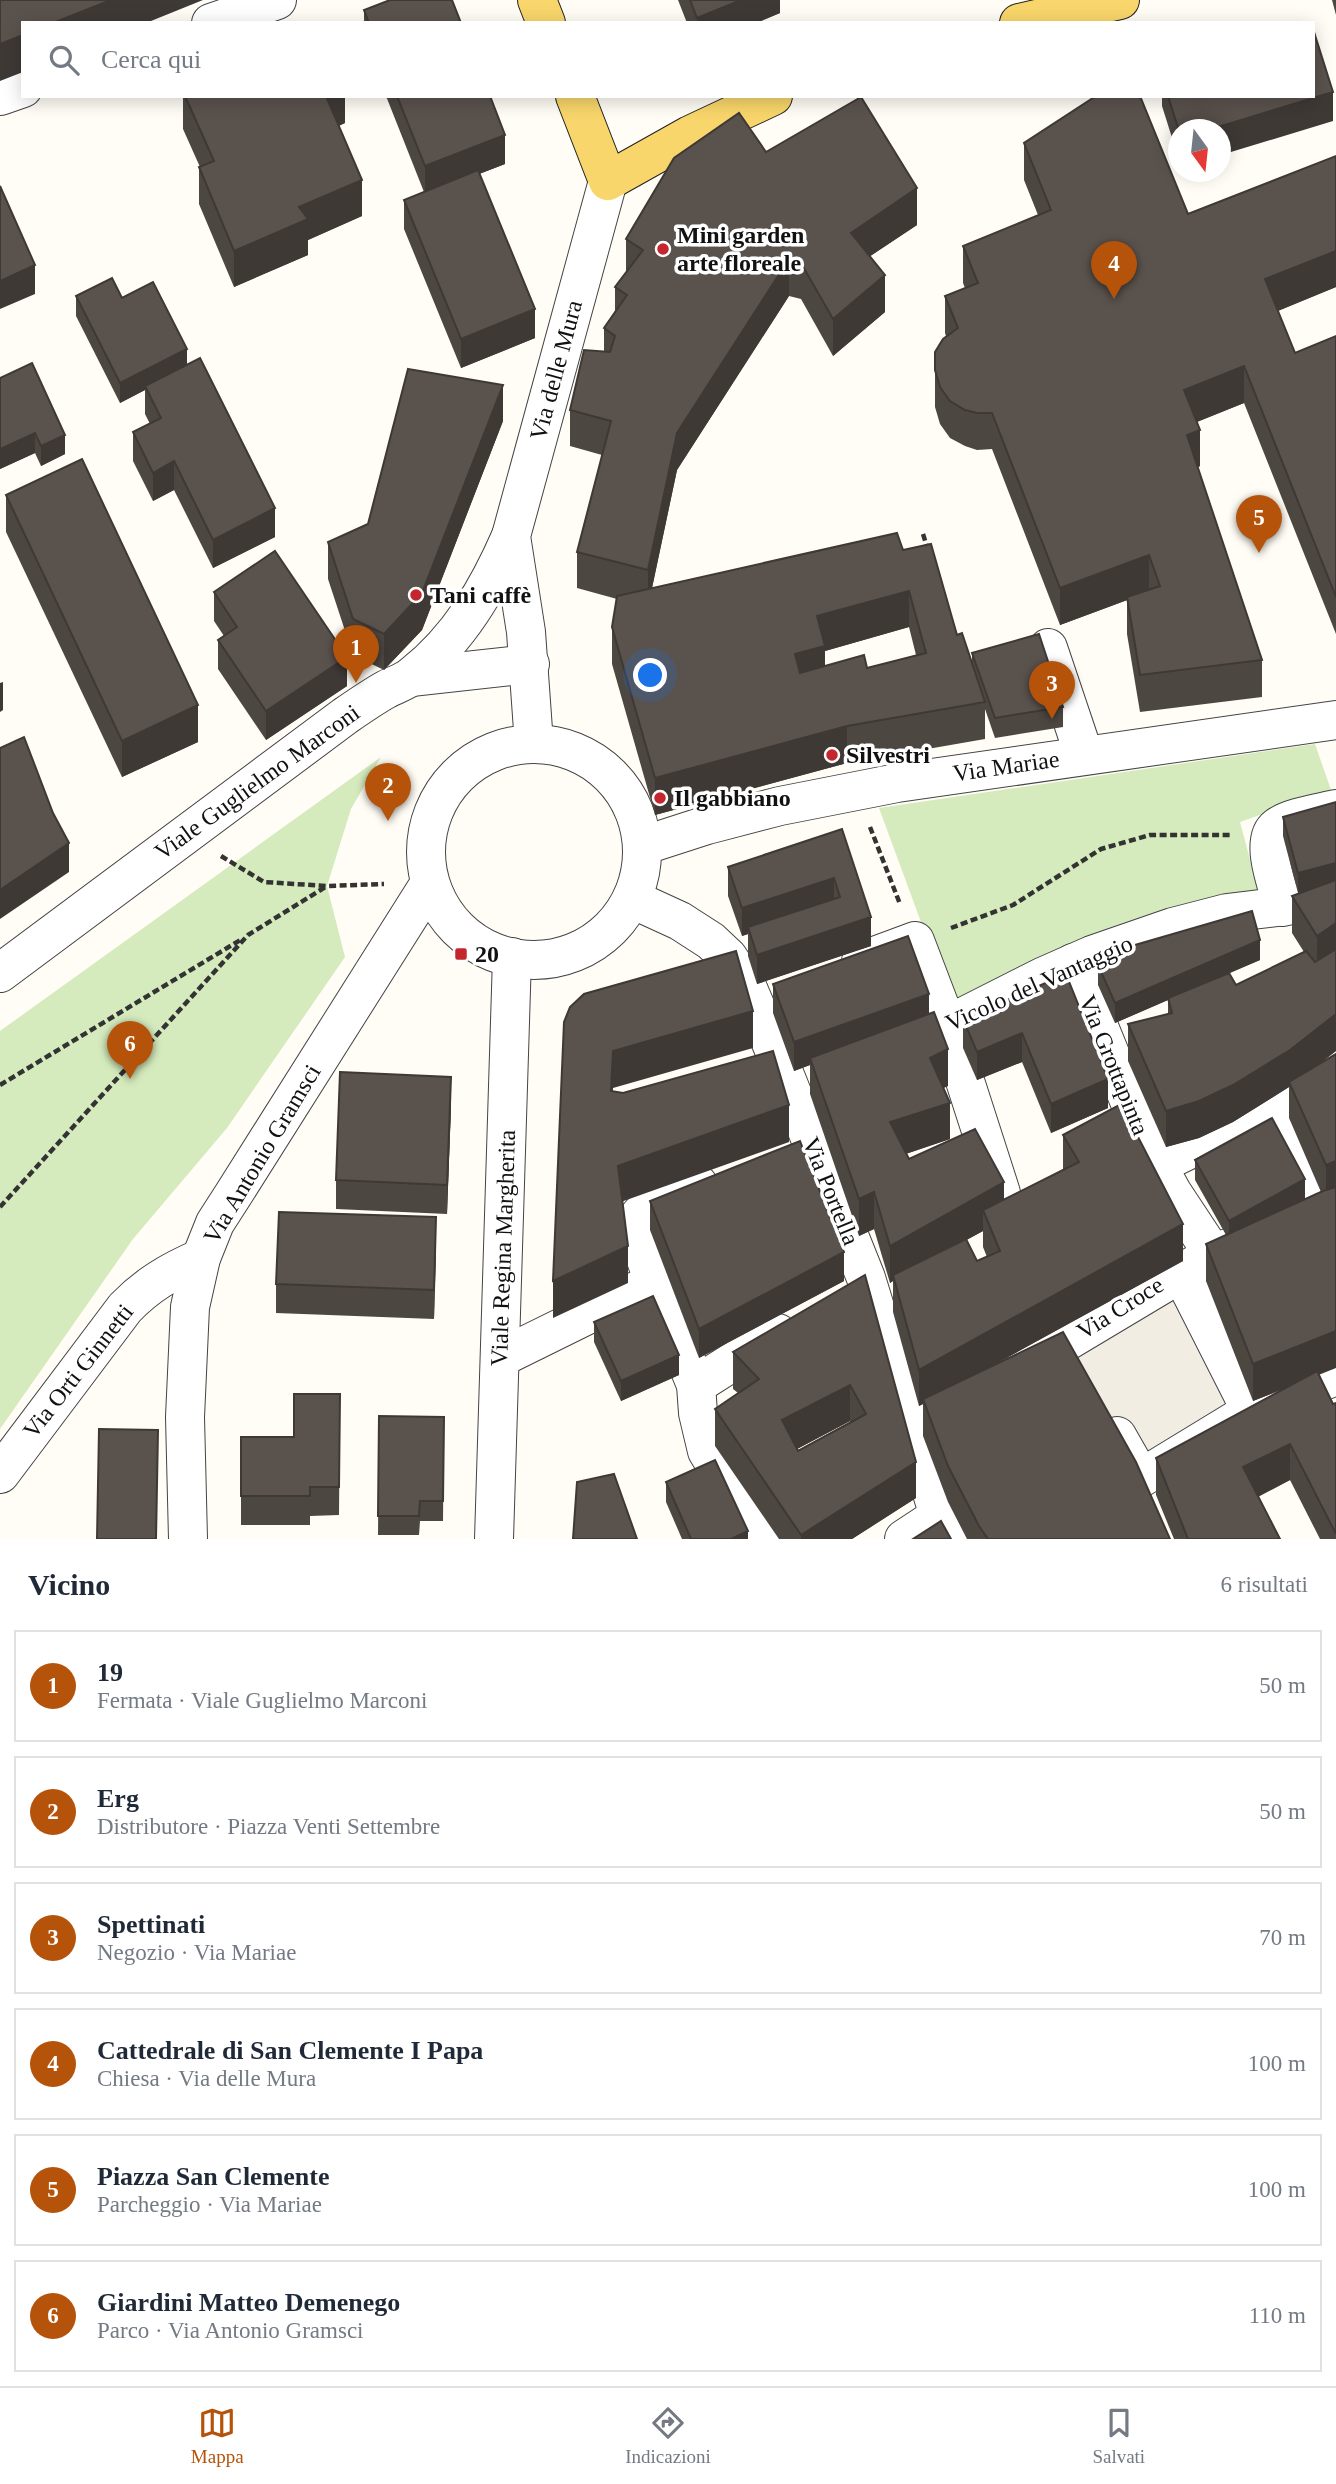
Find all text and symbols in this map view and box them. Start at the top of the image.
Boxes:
search box [21,21,1315,98]
icon: search [45,41,83,79]
text: Cerca qui [101,45,201,74]
north arrow [1168,119,1231,182]
place label: Mini garden arte floreale [677,222,804,276]
marker: Mini garden arte floreale [655,241,671,257]
pin: 4 [1091,241,1137,299]
street label: Via delle Mura [525,297,587,443]
pin: 5 [1236,495,1282,553]
place label: Tani caffè [430,582,531,608]
marker: Tani caffè [408,587,424,603]
pin: 1 [333,625,379,683]
your location [633,658,667,692]
pin: 3 [1029,661,1075,719]
street label: Viale Guglielmo Marconi [150,699,365,865]
place label: Silvestri [846,742,930,768]
street label: Via Mariae [951,746,1061,786]
marker: Silvestri [824,747,840,763]
pin: 2 [365,763,411,821]
place label: Il gabbiano [674,785,791,811]
marker: Il gabbiano [652,790,668,806]
street label: Vicolo del Vantaggio [941,930,1137,1036]
place label: 20 [475,941,499,967]
marker: 20 [453,946,469,962]
street label: Via Grottapinta [1074,991,1154,1139]
pin: 6 [107,1021,153,1079]
street label: Via Antonio Gramsci [198,1060,326,1248]
street label: Viale Regina Margherita [486,1129,520,1367]
street label: Via Portella [798,1133,865,1249]
street label: Via Croce [1072,1271,1168,1345]
street label: Via Orti Ginnetti [18,1299,138,1443]
text: Vicino [28,1568,110,1601]
text: 6 risultati [1220,1572,1308,1597]
text: 19 [97,1658,123,1687]
text: 1 [47,1673,59,1698]
text: 50 m [1259,1673,1306,1698]
text: Fermata · Viale Guglielmo Marconi [97,1688,427,1713]
text: Erg [97,1784,139,1813]
text: 2 [47,1799,59,1824]
text: 50 m [1259,1799,1306,1824]
text: Distributore · Piazza Venti Settembre [97,1814,440,1839]
text: Spettinati [97,1910,205,1939]
text: 3 [47,1925,59,1950]
text: 70 m [1259,1925,1306,1950]
text: Negozio · Via Mariae [97,1940,296,1965]
text: Cattedrale di San Clemente I Papa [97,2036,483,2065]
text: 4 [47,2051,59,2076]
text: 100 m [1248,2051,1306,2076]
text: Chiesa · Via delle Mura [97,2066,316,2091]
text: Piazza San Clemente [97,2162,330,2191]
text: 5 [47,2177,59,2202]
text: 100 m [1248,2177,1306,2202]
text: Parcheggio · Via Mariae [97,2192,322,2217]
text: Giardini Matteo Demenego [97,2288,400,2317]
text: 6 [47,2303,59,2328]
text: 110 m [1249,2303,1306,2328]
text: Parco · Via Antonio Gramsci [97,2318,363,2343]
tab: Mappa [191,2404,244,2468]
tab: Indicazioni [625,2404,711,2468]
tab: Salvati [1092,2404,1145,2468]

